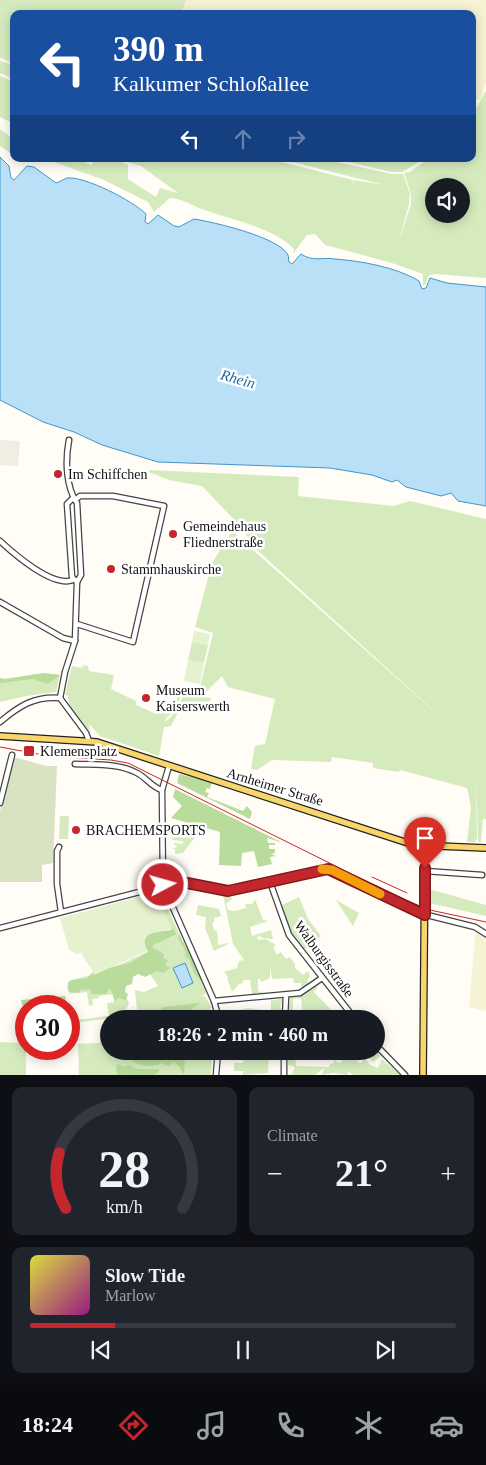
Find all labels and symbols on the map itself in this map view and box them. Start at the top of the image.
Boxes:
water label: Rhein [218,366,257,392]
place label: Im Schiffchen [68,467,147,482]
marker: Im Schiffchen [52,468,64,480]
place label: Gemeindehaus Fliednerstraße [183,519,266,550]
marker: Gemeindehaus Fliednerstraße [167,528,179,540]
place label: Stammhauskirche [121,562,221,577]
marker: Stammhauskirche [105,563,117,575]
place label: Museum Kaiserswerth [156,683,230,714]
marker: Museum Kaiserswerth [140,692,152,704]
marker: Klemensplatz [22,744,36,758]
place label: Klemensplatz [40,744,117,759]
street label: Arnheimer Straße [225,765,325,809]
pin [404,817,446,868]
place label: BRACHEMSPORTS [86,823,206,838]
marker: BRACHEMSPORTS [70,824,82,836]
position arrow [136,858,188,910]
street label: Walburgisstraße [291,918,357,1000]
speed limit sign: 30 [15,995,80,1060]

